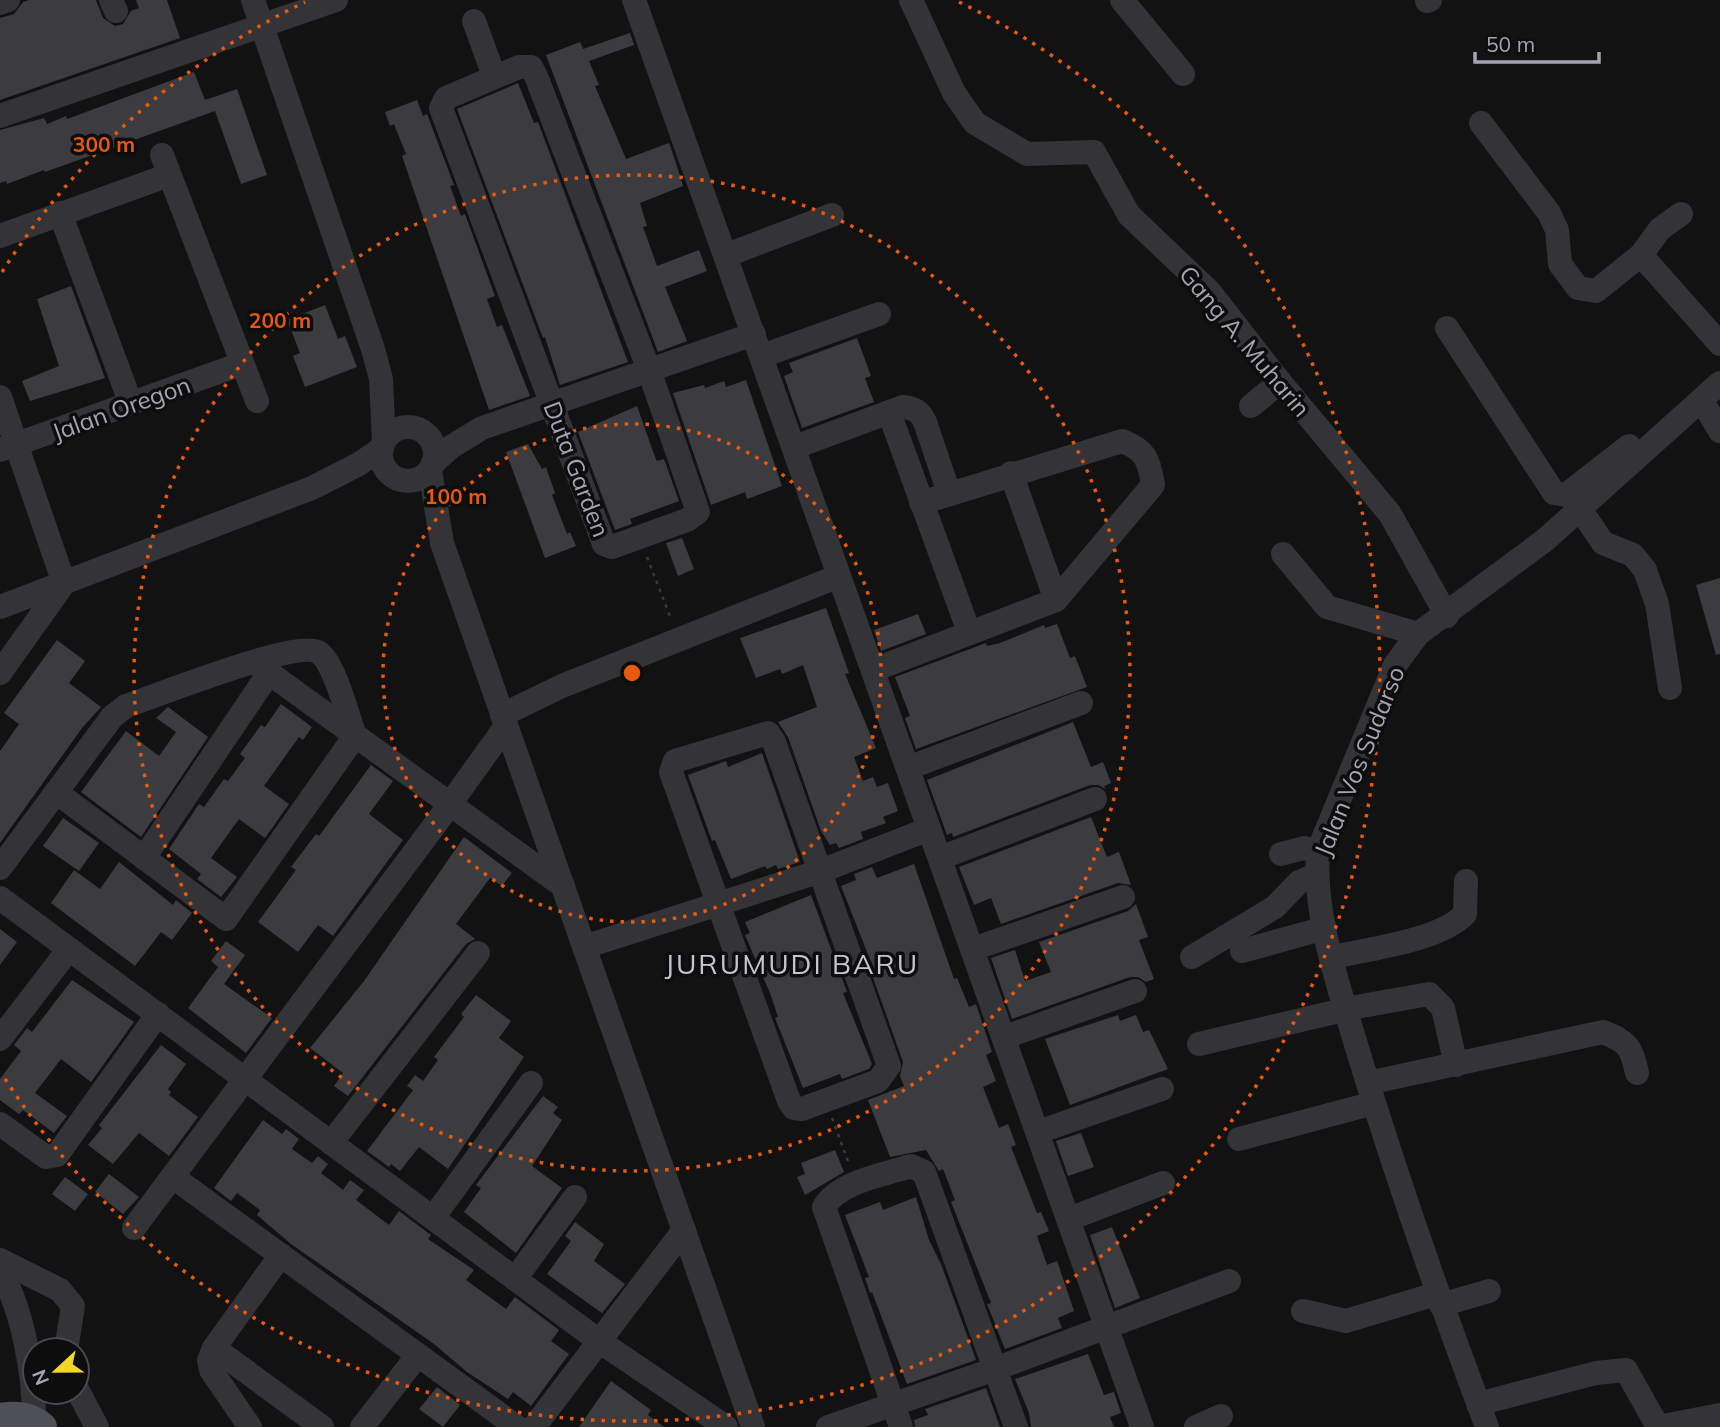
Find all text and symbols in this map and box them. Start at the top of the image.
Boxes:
scale bar [1475,21,1599,65]
text: 50 m [1486,31,1535,57]
text: 300 m [73,131,135,157]
street label: Gang A. Muharin [1173,259,1317,423]
text: 200 m [249,307,311,333]
street label: Jalan Oregon [48,369,194,447]
street label: Duta Garden [537,397,617,541]
text: 100 m [425,483,487,509]
centre of rings [620,661,644,685]
street label: Jalan Vos Sudarso [1307,662,1411,860]
district label: JURUMUDI BARU [665,946,919,981]
north arrow [21,1336,91,1406]
text: N [26,1366,54,1389]

